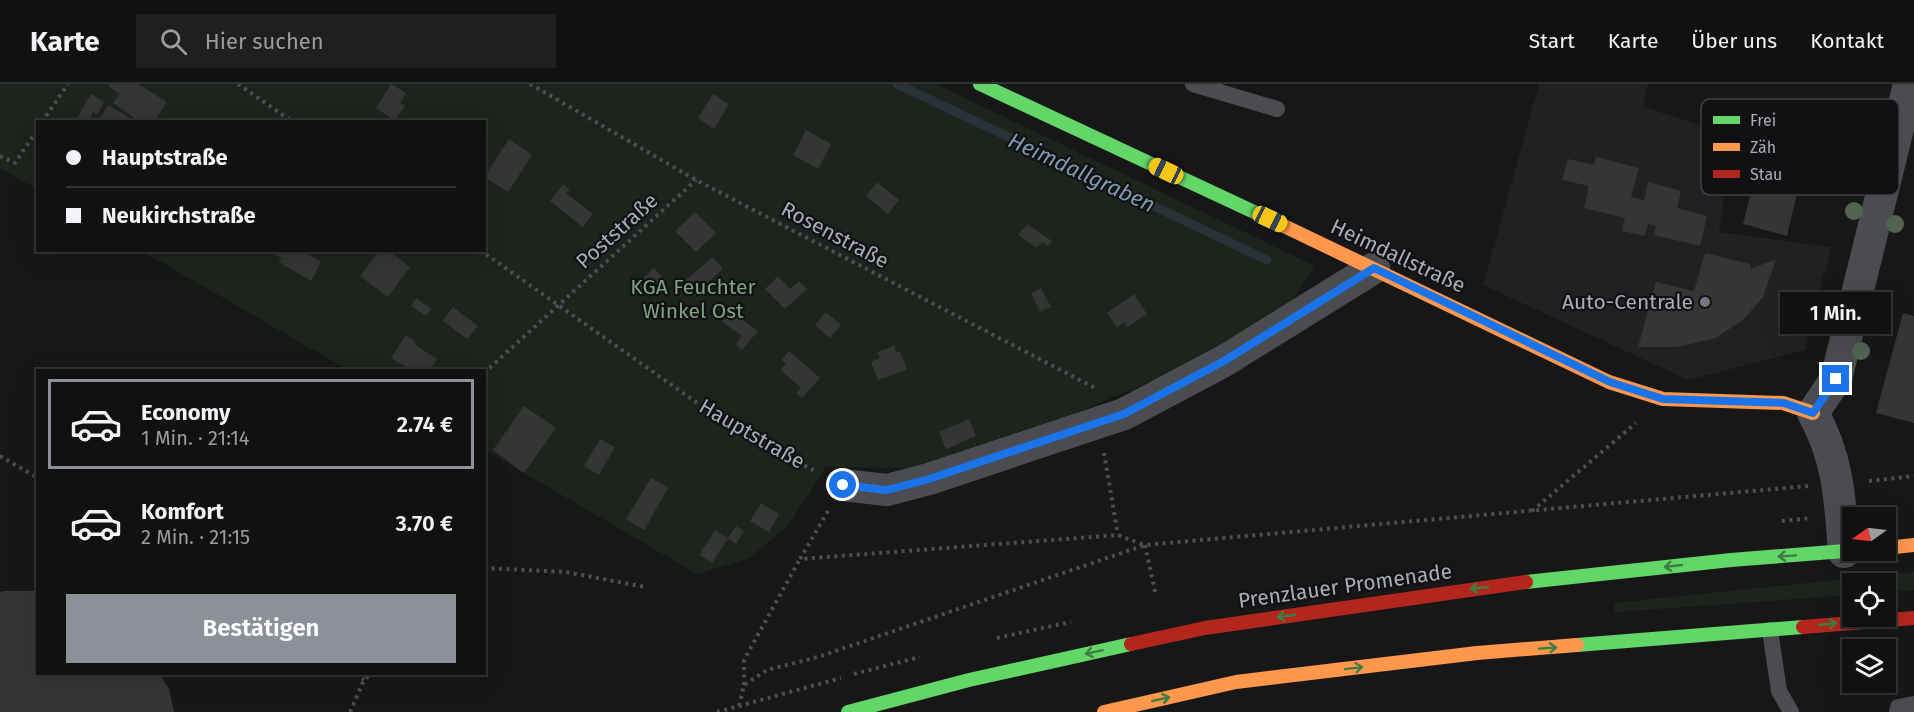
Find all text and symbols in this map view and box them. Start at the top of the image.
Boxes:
search box [136,14,556,68]
text: Karte [30,25,100,58]
icon: search [157,25,190,58]
text: Hier suchen [205,28,324,55]
text: Start [1529,28,1575,54]
text: Karte [1608,28,1658,54]
text: Über uns [1691,28,1777,54]
text: Kontakt [1810,28,1884,54]
legend [1701,99,1899,195]
text: Frei [1750,111,1776,130]
water label: Heimdallgraben [1004,127,1159,218]
text: Zäh [1750,138,1776,157]
text: Hauptstraße [102,144,228,171]
car [1146,155,1186,187]
text: Stau [1750,165,1782,184]
street label: Poststraße [571,187,663,275]
street label: Rosenstraße [777,196,893,274]
text: Neukirchstraße [102,202,256,229]
car [1250,203,1290,235]
street label: Heimdallstraße [1326,213,1470,299]
park label: KGA Feuchter Winkel Ost [630,274,756,324]
place label: Auto-Centrale [1562,289,1693,315]
callout: 1 Min. [1780,292,1892,334]
marker: Auto-Centrale [1698,295,1712,309]
text: 1 Min. [1810,301,1861,325]
route end [1822,365,1849,392]
street label: Hauptstraße [694,393,810,475]
icon: car [69,397,123,451]
text: Economy [141,399,230,426]
text: 2.74 € [397,411,453,438]
text: 1 Min. · 21:14 [141,426,249,450]
route start [829,471,856,498]
icon: car [69,496,123,550]
text: Komfort [141,498,224,525]
north arrow [1842,507,1896,561]
map controls [1842,507,1896,693]
text: 3.70 € [395,510,453,537]
text: 2 Min. · 21:15 [141,525,250,549]
one-way arrow [1778,551,1798,562]
street label: Prenzlauer Promenade [1236,558,1454,614]
one-way arrow [1663,561,1683,572]
button: locate [1842,573,1896,627]
one-way arrow [1469,583,1489,594]
button: Bestätigen [66,594,456,663]
one-way arrow [1277,610,1296,621]
one-way arrow [1818,618,1838,629]
button: layers [1842,639,1896,693]
one-way arrow [1537,642,1557,653]
one-way arrow [1085,647,1105,658]
one-way arrow [1343,662,1363,673]
one-way arrow [1152,693,1171,705]

